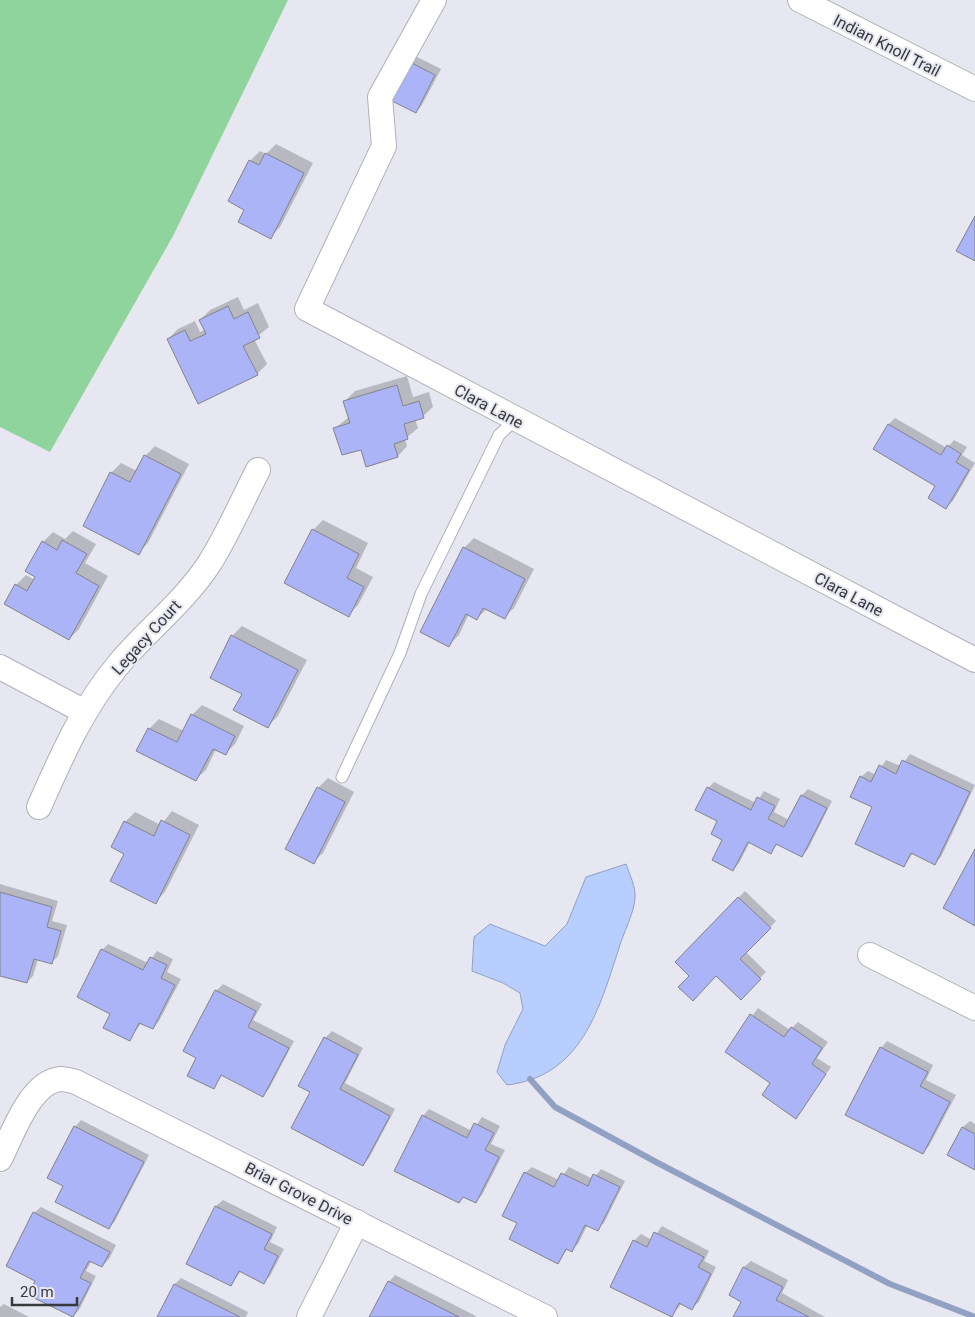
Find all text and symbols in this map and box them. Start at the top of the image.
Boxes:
street label: Indian Knoll Trail [830,10,943,81]
street label: Clara Lane [451,380,527,433]
street label: Clara Lane [811,568,887,621]
street label: Legacy Court [108,596,185,679]
street label: Briar Grove Drive [242,1158,356,1229]
scale bar [12,1274,78,1306]
text: 20 m [20,1283,54,1301]

